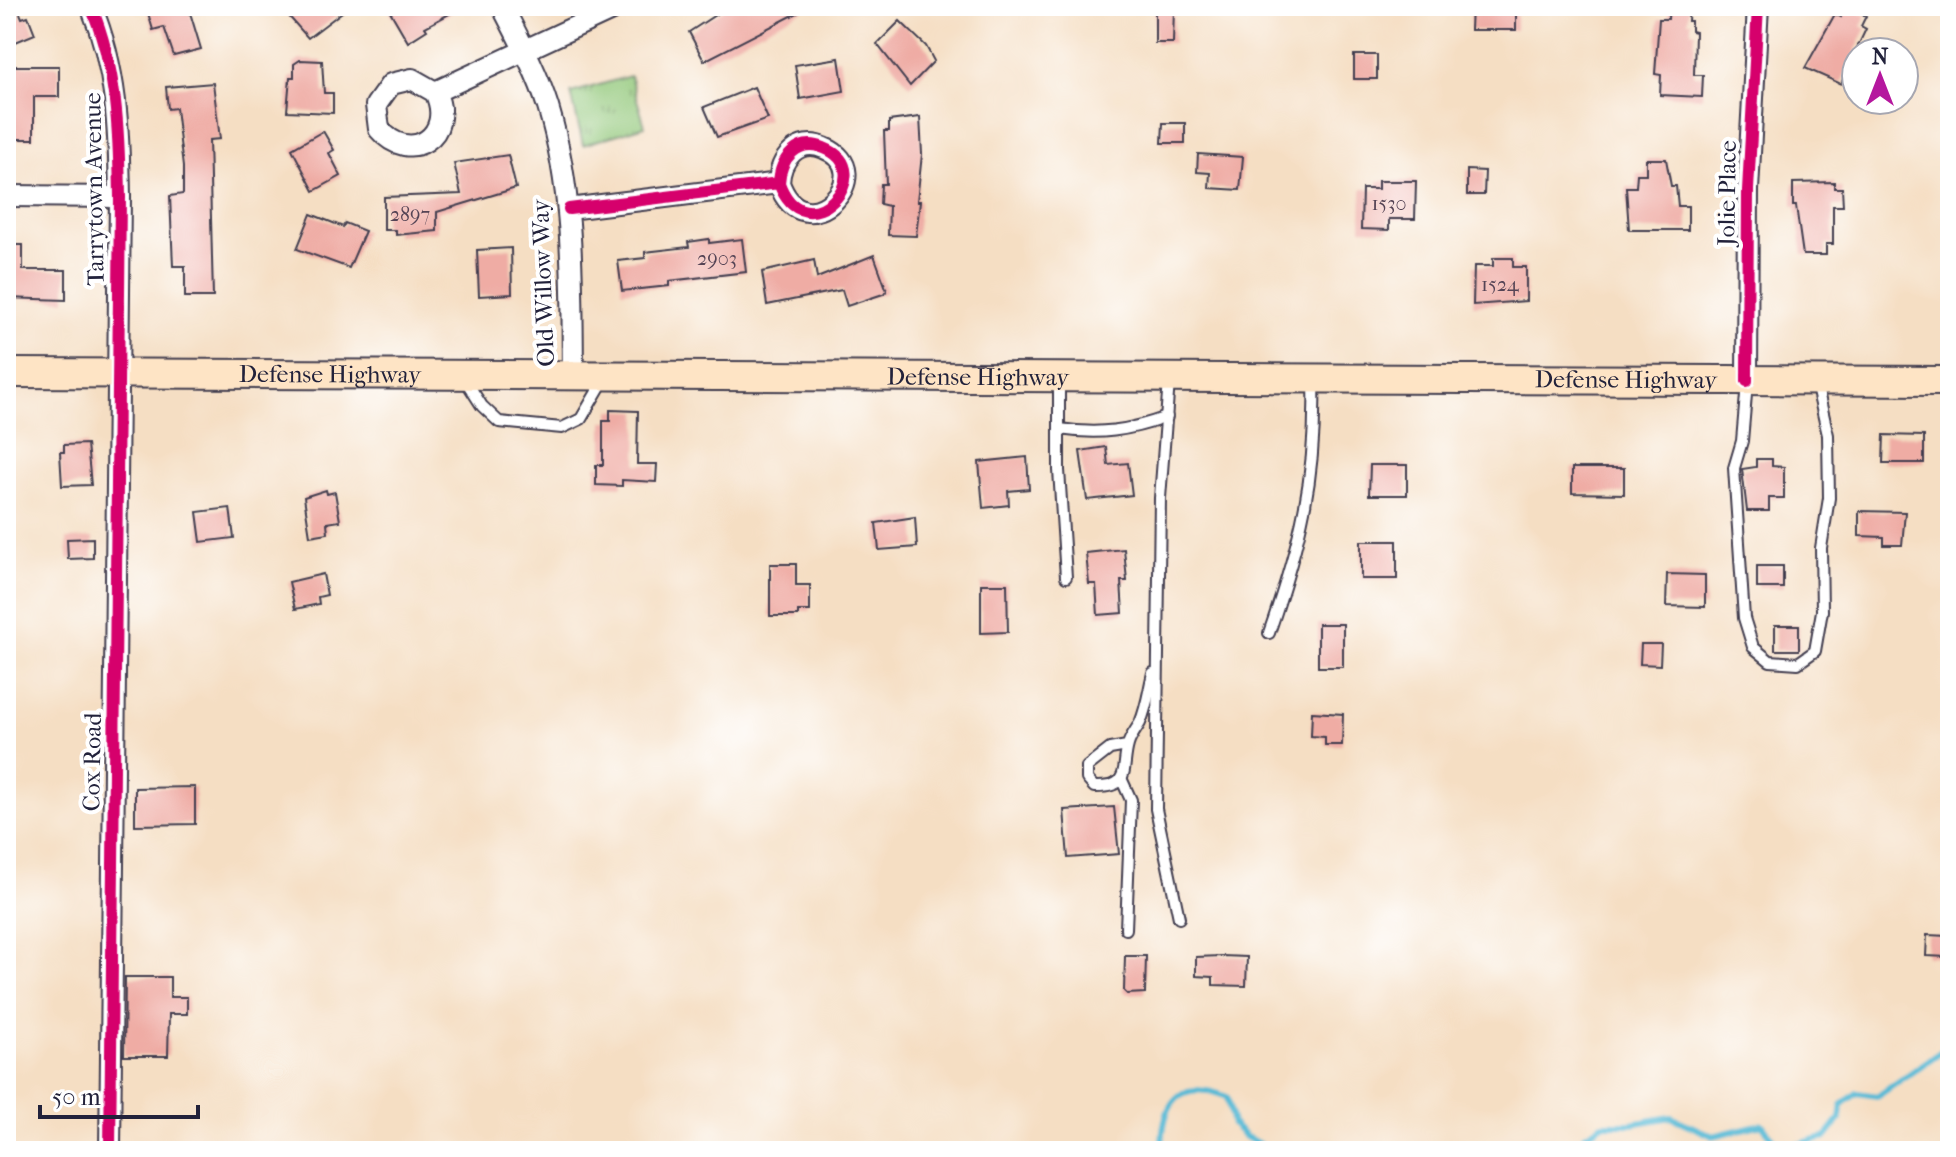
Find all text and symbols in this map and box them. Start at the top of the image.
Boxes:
north arrow [1840,36,1920,116]
text: N [1872,44,1889,70]
street label: Tarrytown Avenue [78,92,110,286]
street label: Jolie Place [1712,140,1742,248]
house number: 1530 [1372,192,1406,215]
street label: Old Willow Way [526,198,560,367]
house number: 2897 [390,203,431,226]
house number: 2903 [697,247,737,270]
house number: 1524 [1481,273,1520,296]
street label: Defense Highway [239,360,422,389]
street label: Defense Highway [887,363,1070,391]
street label: Defense Highway [1535,365,1718,394]
street label: Cox Road [77,711,107,812]
scale bar [40,1069,198,1119]
text: 50 m [52,1083,101,1111]

